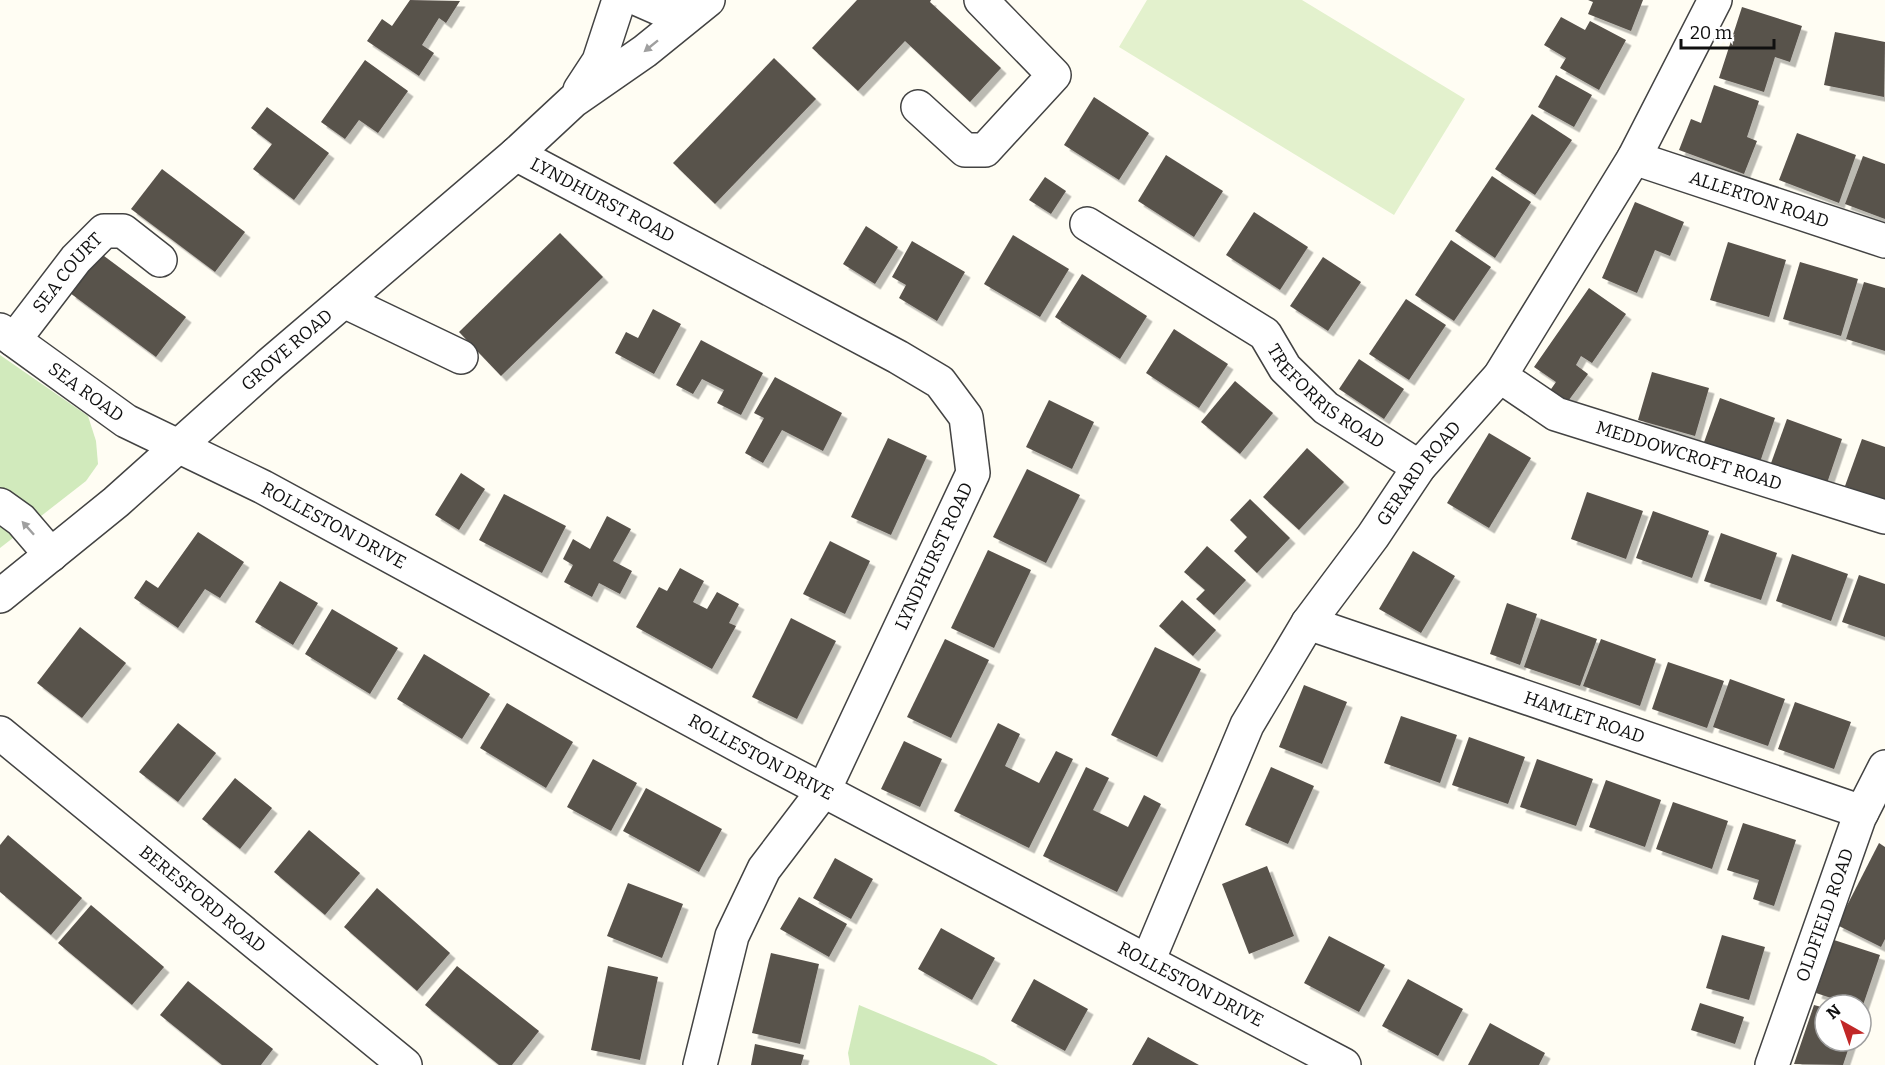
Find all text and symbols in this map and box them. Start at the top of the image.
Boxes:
scale bar [1681,12,1774,50]
text: 20 m [1690,22,1732,44]
one-way arrow [643,39,658,51]
street label: LYNDHURST ROAD [527,153,678,247]
street label: ALLERTON ROAD [1687,166,1832,233]
street label: SEA COURT [28,228,107,317]
street label: GROVE ROAD [237,304,337,396]
street label: TREFORRIS ROAD [1262,340,1389,453]
street label: SEA ROAD [44,358,128,427]
street label: GERARD ROAD [1372,416,1466,530]
street label: MEDDOWCROFT ROAD [1593,416,1785,495]
street label: ROLLESTON DRIVE [258,477,410,574]
street label: LYNDHURST ROAD [890,479,978,633]
one-way arrow [21,520,35,535]
street label: HAMLET ROAD [1521,686,1648,748]
street label: ROLLESTON DRIVE [684,709,837,805]
street label: BERESFORD ROAD [135,841,270,957]
street label: OLDFIELD ROAD [1791,845,1858,985]
street label: ROLLESTON DRIVE [1114,937,1267,1032]
north arrow [1813,993,1873,1053]
text: N [1823,1001,1845,1023]

